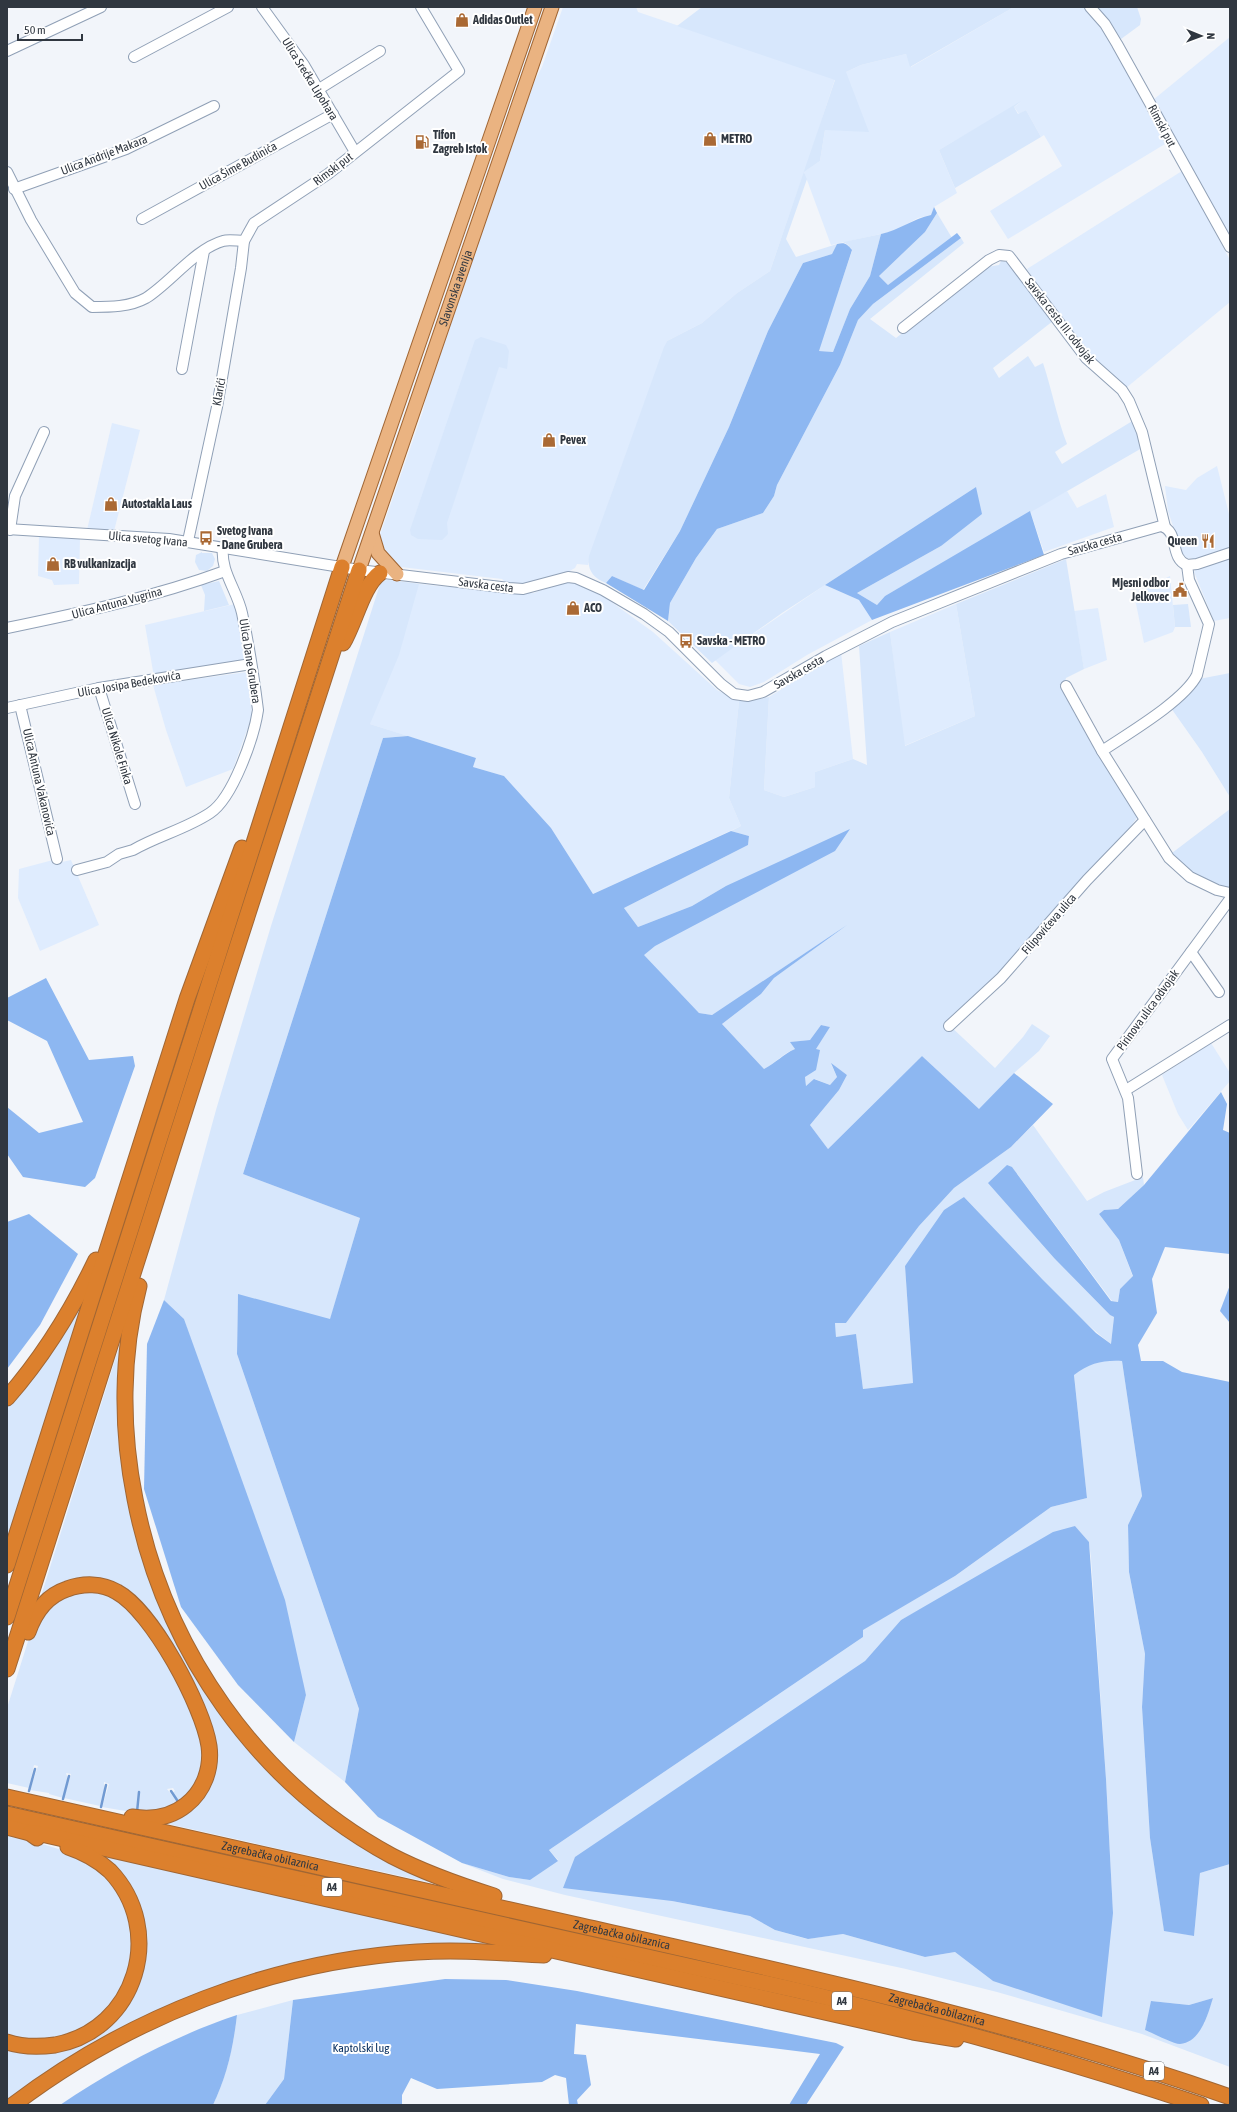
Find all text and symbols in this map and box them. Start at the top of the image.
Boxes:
shop icon: Adidas Outlet [454,12,470,28]
place label: Adidas Outlet [472,13,533,27]
scale bar [18,16,82,42]
north arrow [1181,16,1221,56]
text: 50 m [24,23,46,37]
text: N [1205,33,1217,40]
street label: Ulica Srećka Lipohara [279,35,341,123]
street label: Rimski put [1145,102,1179,150]
place label: Tifon Zagreb Istok [433,128,488,156]
shop icon: METRO [702,131,718,147]
street label: Ulica Andrije Makara [59,132,149,178]
place label: METRO [721,132,752,146]
fuel station icon: Tifon Zagreb Istok [414,134,430,150]
street label: Ulica Šime Budinića [197,139,279,193]
street label: Rimski put [310,149,356,188]
street label: Slavonska avenija [436,248,475,328]
street label: Savska cesta III. odvojak [1022,275,1098,367]
street label: Klarići [210,377,228,407]
shop icon: Pevex [541,432,557,448]
place label: Pevex [560,433,586,447]
shop icon: Autostakla Laus [103,496,119,512]
place label: Autostakla Laus [121,497,193,511]
place label: Svetog Ivana - Dane Grubera [217,524,283,552]
street label: Ulica svetog Ivana [108,529,188,549]
bus stop icon: Svetog Ivana - Dane Grubera [198,530,214,546]
street label: Savska cesta [1066,530,1124,558]
restaurant icon: Queen [1200,533,1216,549]
place label: Queen [1168,534,1197,548]
shop icon: RB vulkanizacija [45,556,61,572]
place label: RB vulkanizacija [64,557,137,571]
street label: Savska cesta [458,575,514,595]
place label: Mjesni odbor Jelkovec [1112,576,1170,604]
public building icon: Mjesni odbor Jelkovec [1172,582,1188,598]
street label: Ulica Antuna Vugrina [70,584,164,622]
shop icon: ACO [565,600,581,616]
place label: ACO [583,601,602,615]
street label: Ulica Dane Grubera [236,618,264,704]
bus stop icon: Savska - METRO [678,633,694,649]
place label: Savska - METRO [697,634,765,648]
street label: Savska cesta [771,652,827,692]
street label: Ulica Josipa Bedekovića [76,668,182,700]
street label: Ulica Nikole Finka [99,706,135,786]
street label: Ulica Antuna Vakanovića [20,727,58,837]
street label: Filipovićeva ulica [1019,891,1079,957]
street label: Pirinova ulica odvojak [1114,966,1183,1053]
street label: Zagrebačka obilaznica [220,1838,320,1874]
road number: A4 [322,1878,342,1896]
street label: Zagrebačka obilaznica [572,1917,672,1953]
street label: Zagrebačka obilaznica [887,1990,987,2029]
road number: A4 [832,1992,852,2010]
park label: Kaptolski lug [333,2041,390,2055]
road number: A4 [1144,2062,1164,2080]

